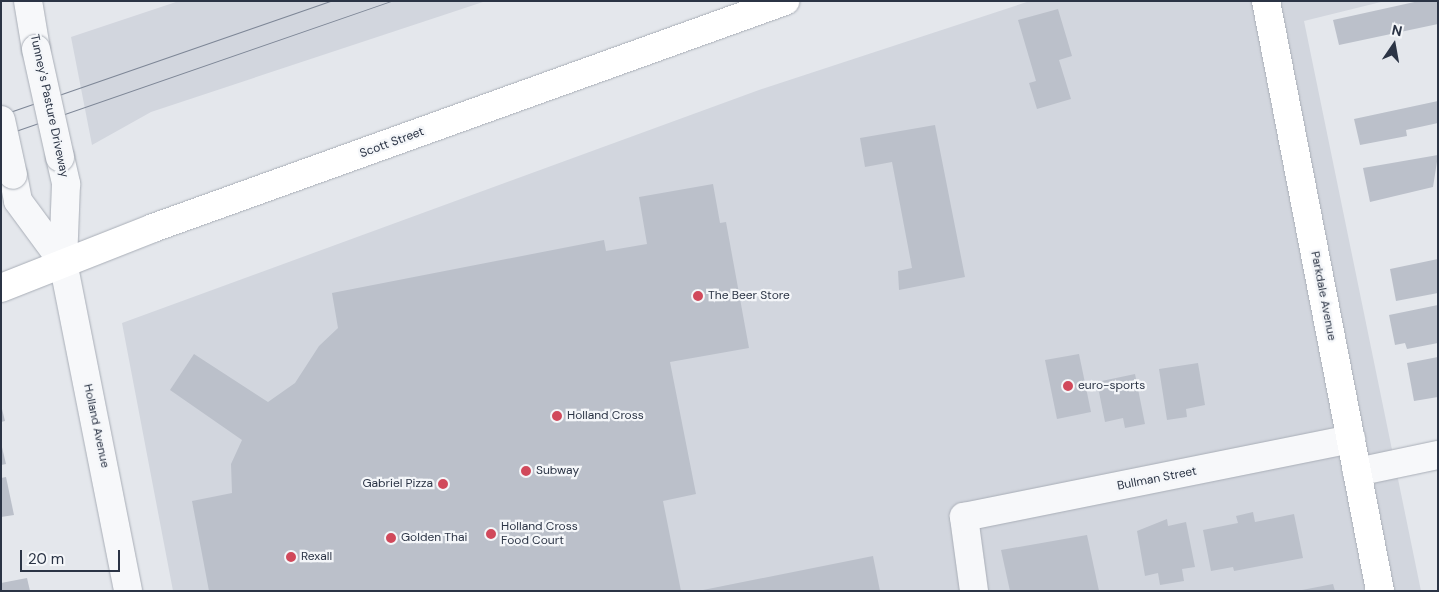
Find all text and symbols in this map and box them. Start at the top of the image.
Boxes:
north arrow [1369,20,1419,70]
text: N [1390,20,1404,40]
street label: Tunney's Pasture Driveway [27,33,71,179]
street label: Scott Street [358,125,426,161]
street label: Parkdale Avenue [1307,250,1339,342]
place label: The Beer Store [708,289,790,303]
marker: The Beer Store [692,290,704,302]
place label: euro-sports [1078,379,1145,393]
marker: euro-sports [1062,380,1074,392]
street label: Holland Avenue [80,383,112,469]
place label: Holland Cross [567,409,644,423]
marker: Holland Cross [551,410,563,422]
place label: Subway [536,464,579,478]
street label: Bullman Street [1116,464,1198,494]
marker: Subway [520,465,532,477]
place label: Gabriel Pizza [363,477,433,491]
marker: Gabriel Pizza [437,478,449,490]
place label: Holland Cross Food Court [501,520,578,548]
marker: Holland Cross Food Court [485,528,497,540]
place label: Golden Thai [401,531,467,545]
marker: Golden Thai [385,532,397,544]
scale bar [22,540,122,572]
text: 20 m [28,549,64,569]
place label: Rexall [301,550,332,564]
marker: Rexall [285,551,297,563]

